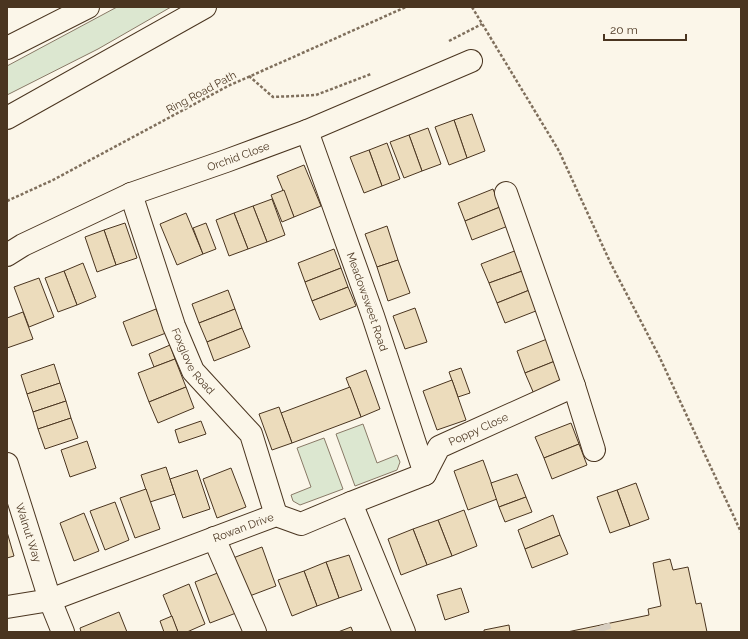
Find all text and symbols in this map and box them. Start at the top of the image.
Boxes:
scale bar [604,16,686,42]
text: 20 m [610,23,638,37]
street label: Ring Road Path [164,68,239,116]
street label: Orchid Close [206,139,272,174]
street label: Meadowsweet Road [344,251,390,353]
street label: Foxglove Road [169,326,217,397]
street label: Poppy Close [447,410,511,449]
street label: Walnut Way [13,501,44,564]
street label: Rowan Drive [211,510,276,545]

